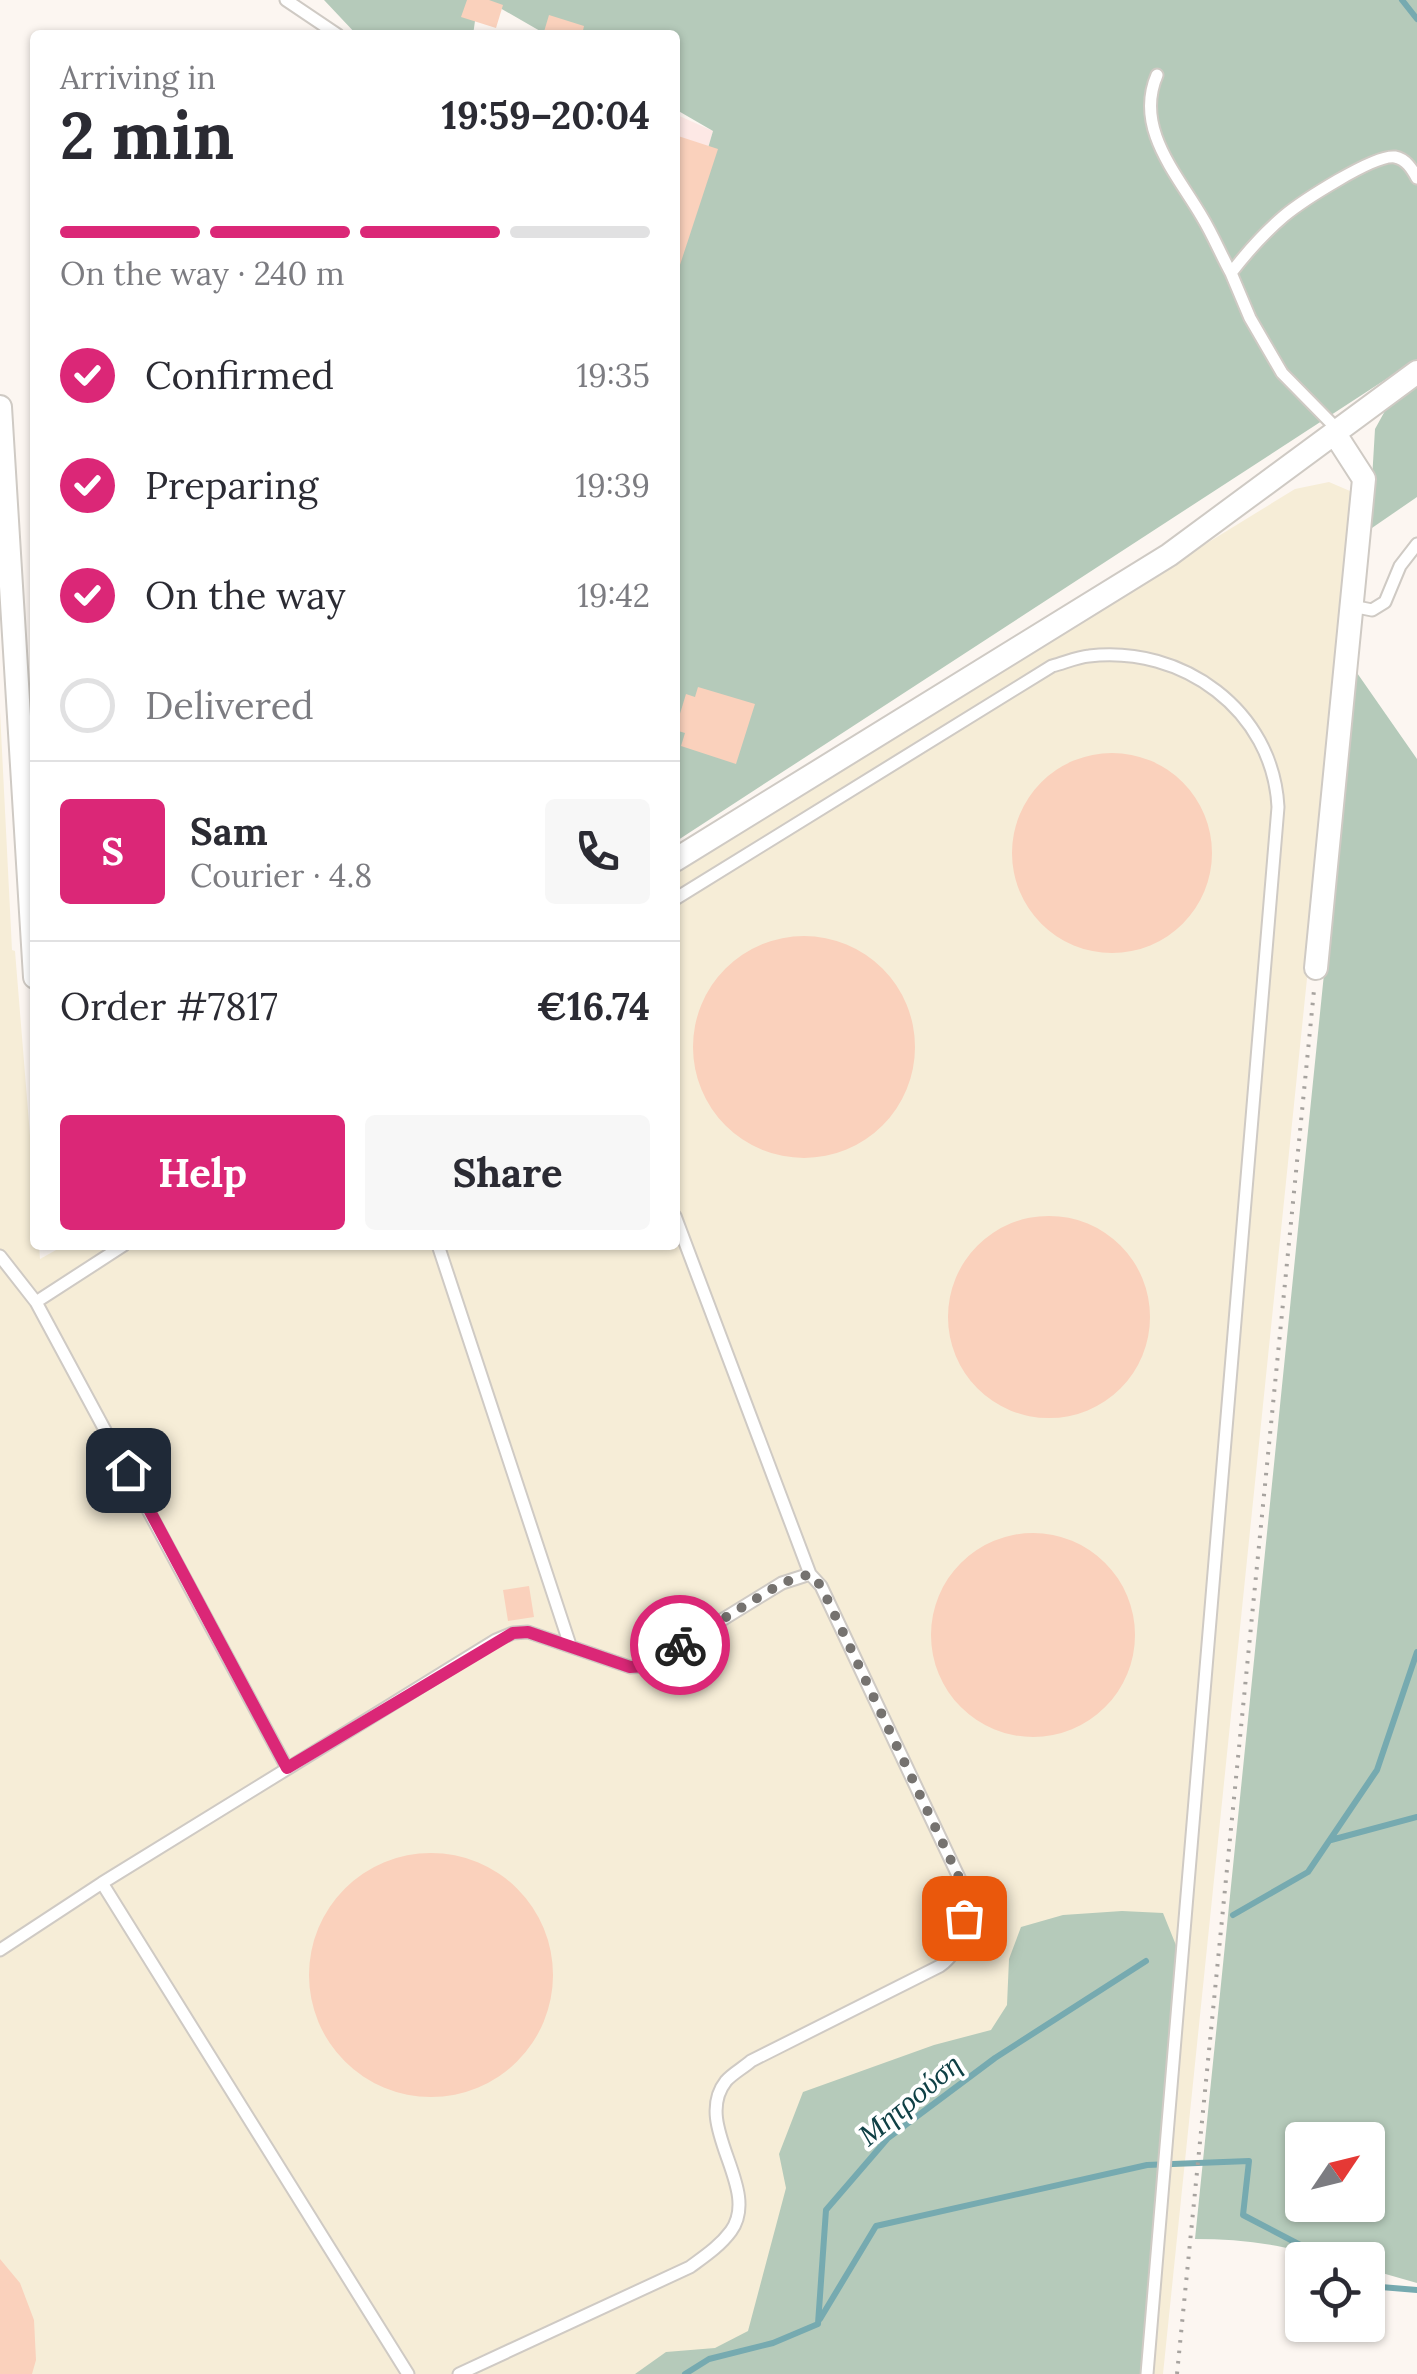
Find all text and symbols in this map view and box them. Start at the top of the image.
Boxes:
text: Arriving in [60,57,216,98]
text: 19:59–20:04 [442,91,650,139]
text: 2 min [60,94,234,177]
text: On the way · 240 m [60,253,345,294]
icon: check [60,348,115,403]
text: Confirmed [145,351,334,399]
text: 19:35 [577,355,650,396]
icon: check [60,458,115,513]
text: Preparing [145,461,318,509]
text: 19:39 [576,465,650,506]
icon: check [60,568,115,623]
text: On the way [145,571,346,619]
text: 19:42 [577,575,650,616]
text: Delivered [145,681,314,729]
button: phone [545,799,650,904]
text: Sam [190,807,268,855]
text: S [101,827,124,875]
text: Courier · 4.8 [190,855,372,896]
text: Order #7817 [60,982,278,1030]
text: €16.74 [536,982,650,1030]
button: Help [60,1115,345,1230]
button: Share [365,1115,650,1230]
pin [86,1428,171,1513]
icon: home [101,1443,156,1498]
courier [630,1595,730,1695]
icon: bike [653,1618,708,1673]
pin [922,1876,1007,1961]
icon: bag [937,1891,992,1946]
water label: Μητρούση [849,2045,969,2154]
north arrow [1285,2122,1385,2222]
map controls [1285,2122,1385,2342]
button: locate [1285,2242,1385,2342]

